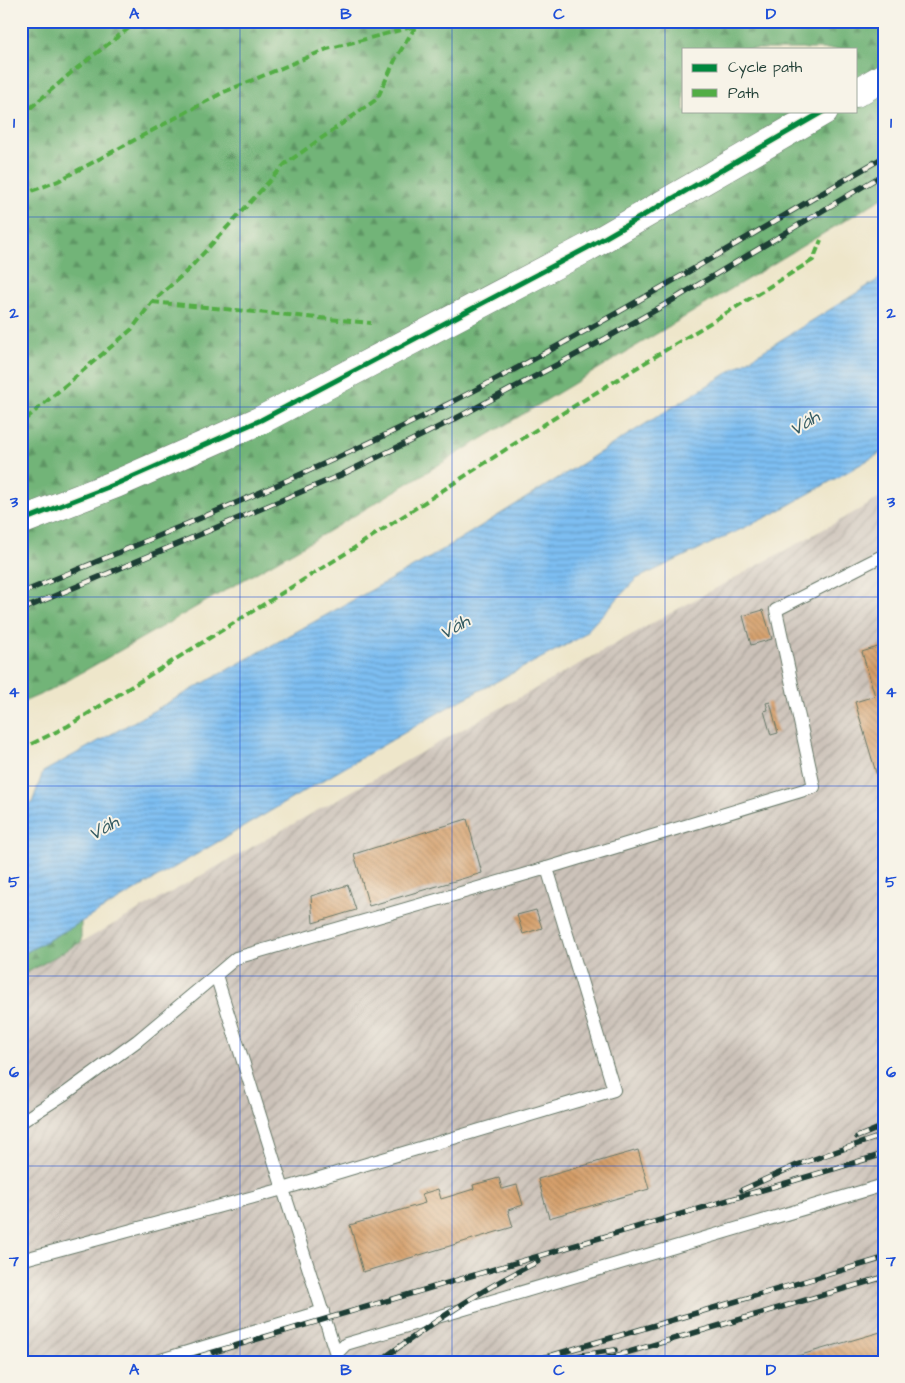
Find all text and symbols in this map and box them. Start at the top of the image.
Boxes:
text: A [129,3,140,25]
text: B [340,3,352,25]
text: C [553,3,565,25]
text: D [766,3,777,25]
legend [682,48,858,112]
text: Cycle path [728,57,803,79]
text: Path [728,83,759,104]
text: 1 [13,112,16,134]
text: 1 [890,112,893,134]
text: 2 [8,302,19,324]
text: 2 [885,302,896,324]
water label: Váh [784,403,826,443]
text: 3 [9,491,19,513]
text: 3 [886,491,896,513]
water label: Váh [435,607,476,647]
text: 4 [9,681,20,703]
text: 4 [886,681,897,703]
water label: Váh [84,808,125,848]
text: 5 [8,871,20,893]
text: 5 [885,871,897,893]
text: 6 [9,1061,19,1083]
text: 6 [886,1061,896,1083]
text: 7 [8,1250,19,1272]
text: 7 [885,1250,896,1272]
text: A [129,1359,140,1381]
text: B [340,1359,352,1381]
text: C [553,1359,565,1381]
text: D [766,1359,777,1381]

